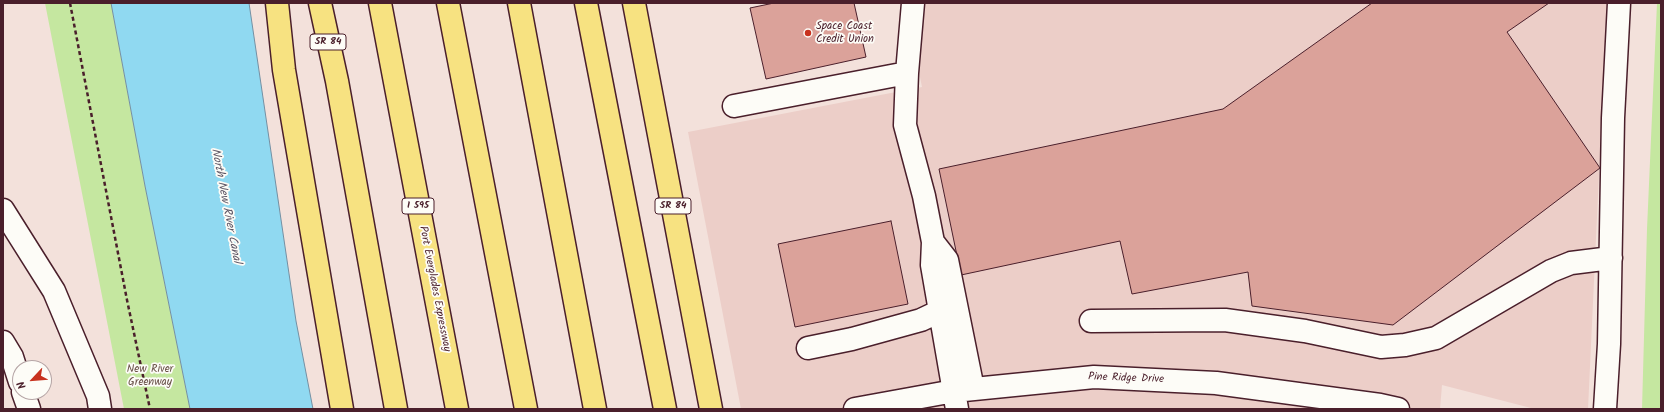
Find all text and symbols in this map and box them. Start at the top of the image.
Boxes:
place label: Space Coast Credit Union [816,20,874,46]
marker: Space Coast Credit Union [803,28,813,38]
road number: SR 84 [310,34,346,50]
water label: North New River Canal [207,147,243,265]
road number: I 595 [402,198,434,214]
road number: SR 84 [655,198,691,214]
street label: Port Everglades Expressway [415,225,453,353]
north arrow [12,360,52,400]
park label: New River Greenway [127,363,173,389]
street label: Pine Ridge Drive [1088,371,1164,387]
text: N [13,378,32,392]

